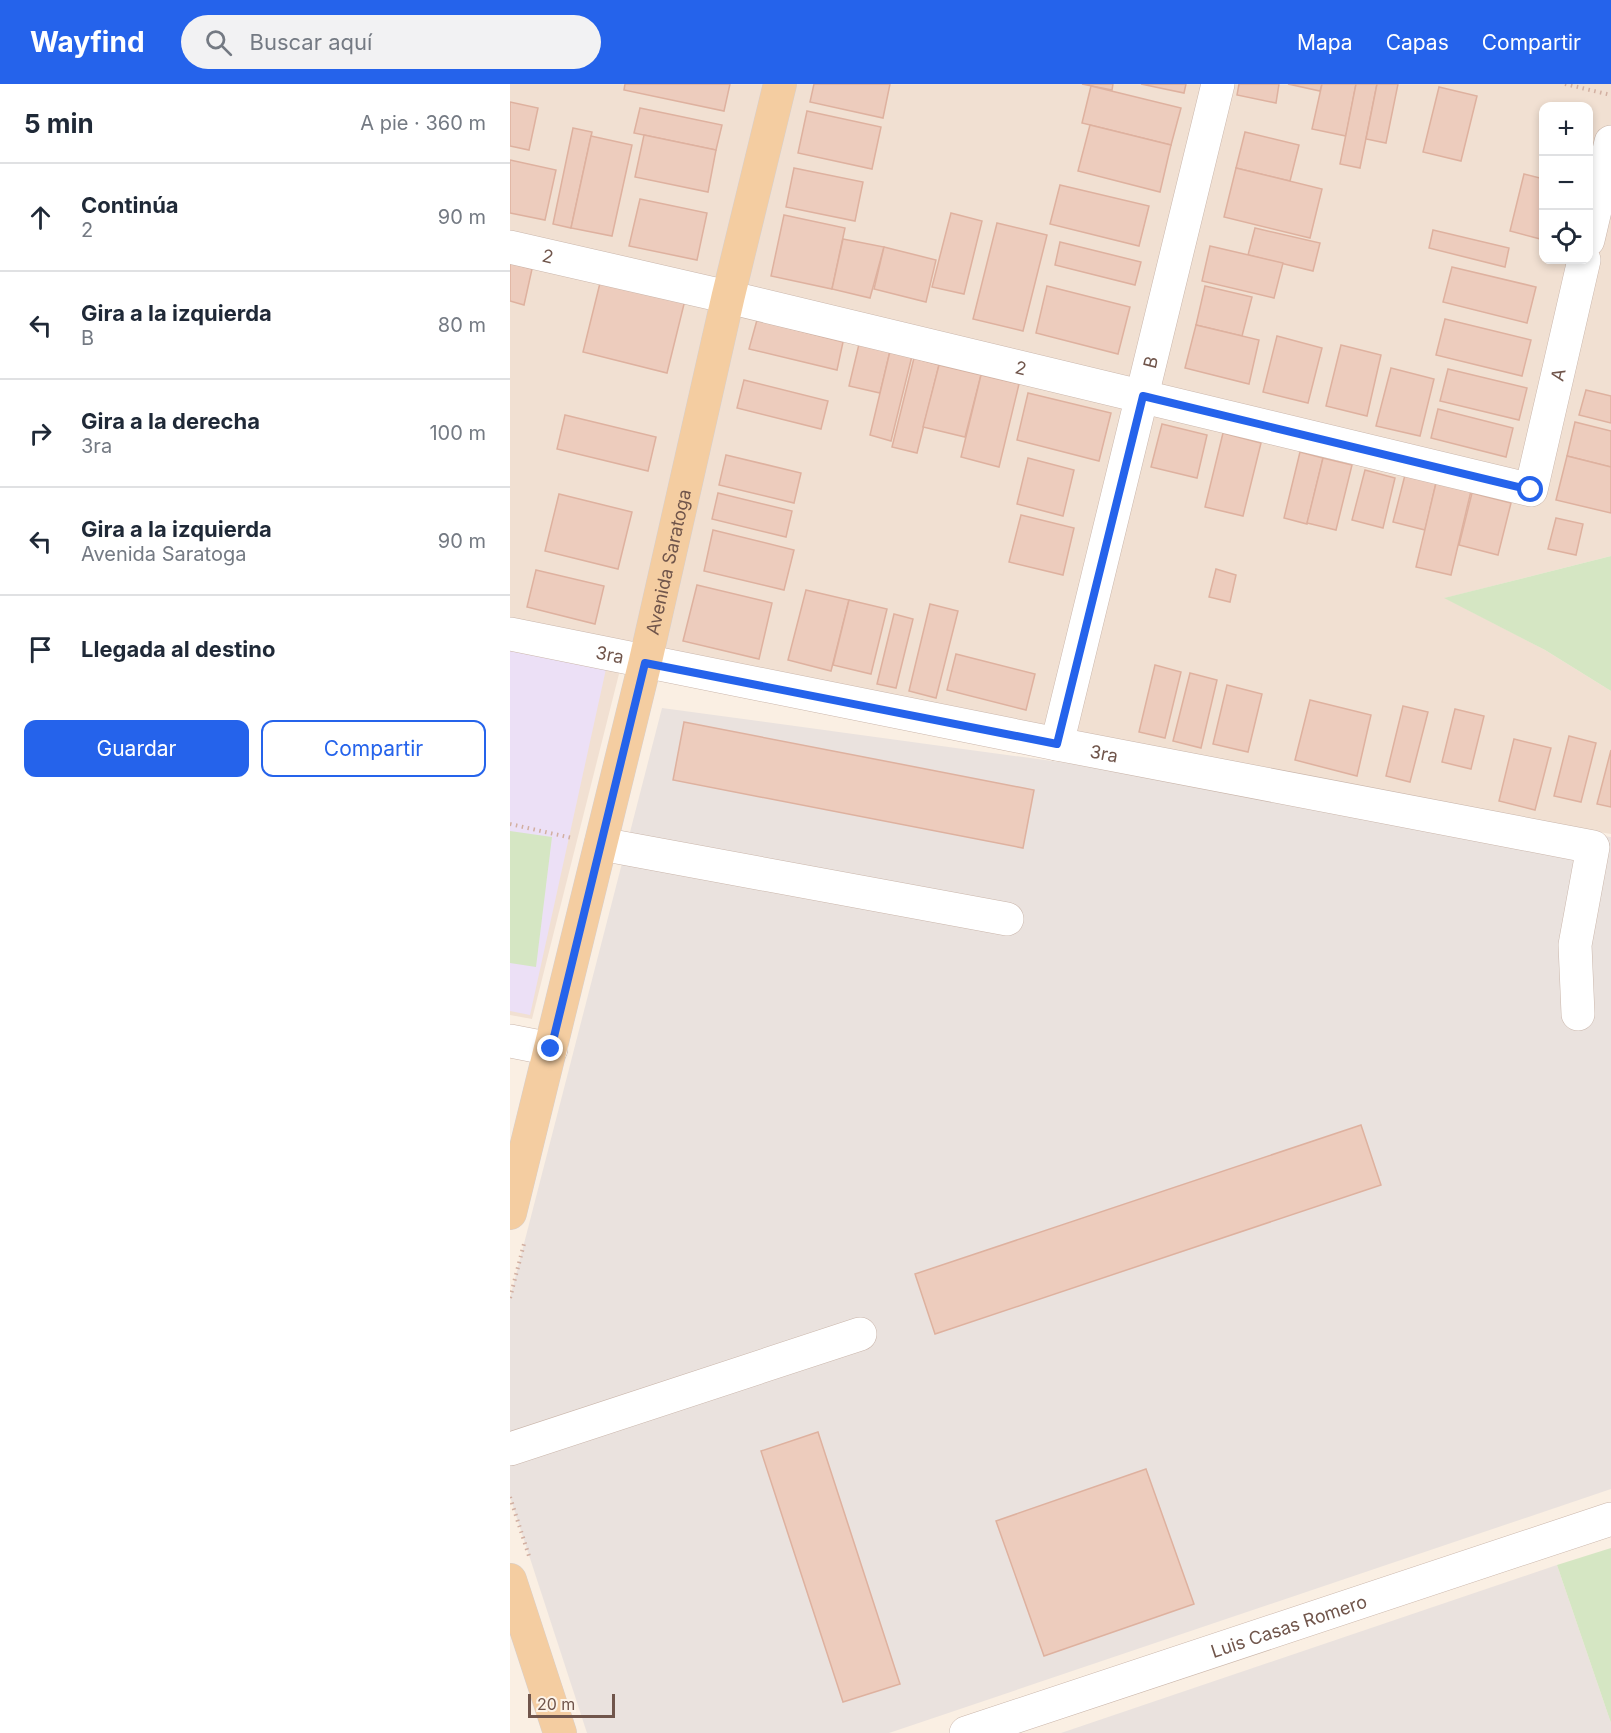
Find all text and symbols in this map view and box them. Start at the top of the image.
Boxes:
search box [181,15,601,69]
text: Wayfind [30,25,145,59]
icon: search [202,26,235,59]
text: Buscar aquí [250,29,372,55]
text: Mapa [1297,30,1353,55]
text: Capas [1386,30,1449,55]
text: Compartir [1482,30,1581,55]
map controls [1539,102,1593,264]
button: + [1539,102,1593,156]
text: 5 min [24,108,94,139]
text: A pie · 360 m [360,111,486,135]
button: − [1539,156,1593,210]
text: Continúa [81,192,179,218]
icon: ahead [24,201,57,234]
text: 90 m [438,205,486,229]
button: locate [1539,210,1593,264]
text: 2 [81,218,93,242]
street label: 2 [540,244,556,267]
text: Gira a la izquierda [81,300,272,326]
icon: left [24,309,57,342]
text: 80 m [438,313,486,337]
text: B [81,326,94,350]
street label: B [1139,354,1162,370]
street label: 2 [1013,356,1029,379]
street label: A [1546,366,1569,383]
text: Gira a la derecha [81,408,260,434]
icon: right [24,417,57,450]
text: 100 m [429,421,486,445]
text: 3ra [81,434,112,458]
route start [1517,476,1543,502]
street label: Avenida Saratoga [641,487,695,637]
text: Gira a la izquierda [81,516,272,542]
icon: left [24,525,57,558]
text: 90 m [438,529,486,553]
text: Avenida Saratoga [81,542,246,566]
icon: arrive [24,633,57,666]
text: Llegada al destino [81,636,275,662]
street label: 3ra [594,641,626,667]
button: Guardar [24,720,249,777]
button: Compartir [261,720,486,777]
street label: 3ra [1088,740,1120,766]
route end [537,1035,563,1061]
street label: Luis Casas Romero [1208,1590,1369,1662]
scale bar [528,1691,615,1718]
text: 20 m [537,1694,575,1714]

